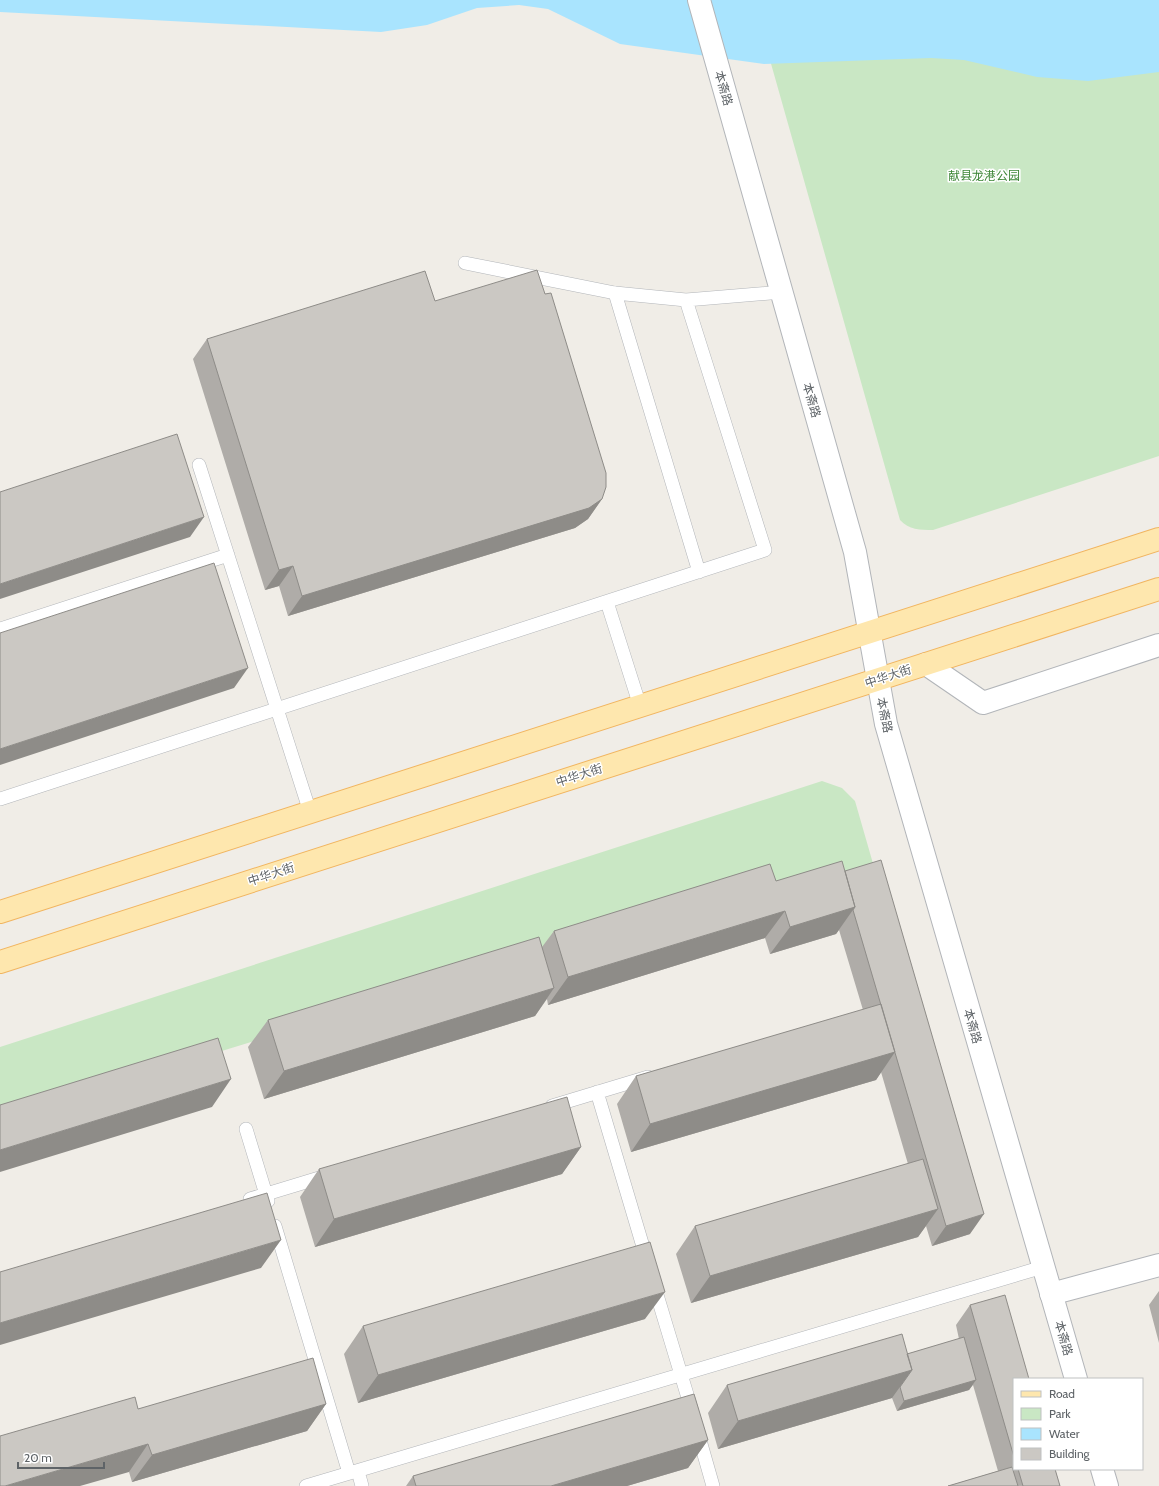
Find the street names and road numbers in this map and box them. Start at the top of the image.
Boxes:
street label: 本斋路 [712,69,736,107]
street label: 本斋路 [800,381,824,419]
street label: 中华大街 [863,661,913,691]
street label: 本斋路 [874,696,896,734]
street label: 中华大街 [554,760,604,790]
street label: 中华大街 [246,859,296,889]
street label: 本斋路 [961,1007,985,1045]
street label: 本斋路 [1052,1319,1076,1357]

